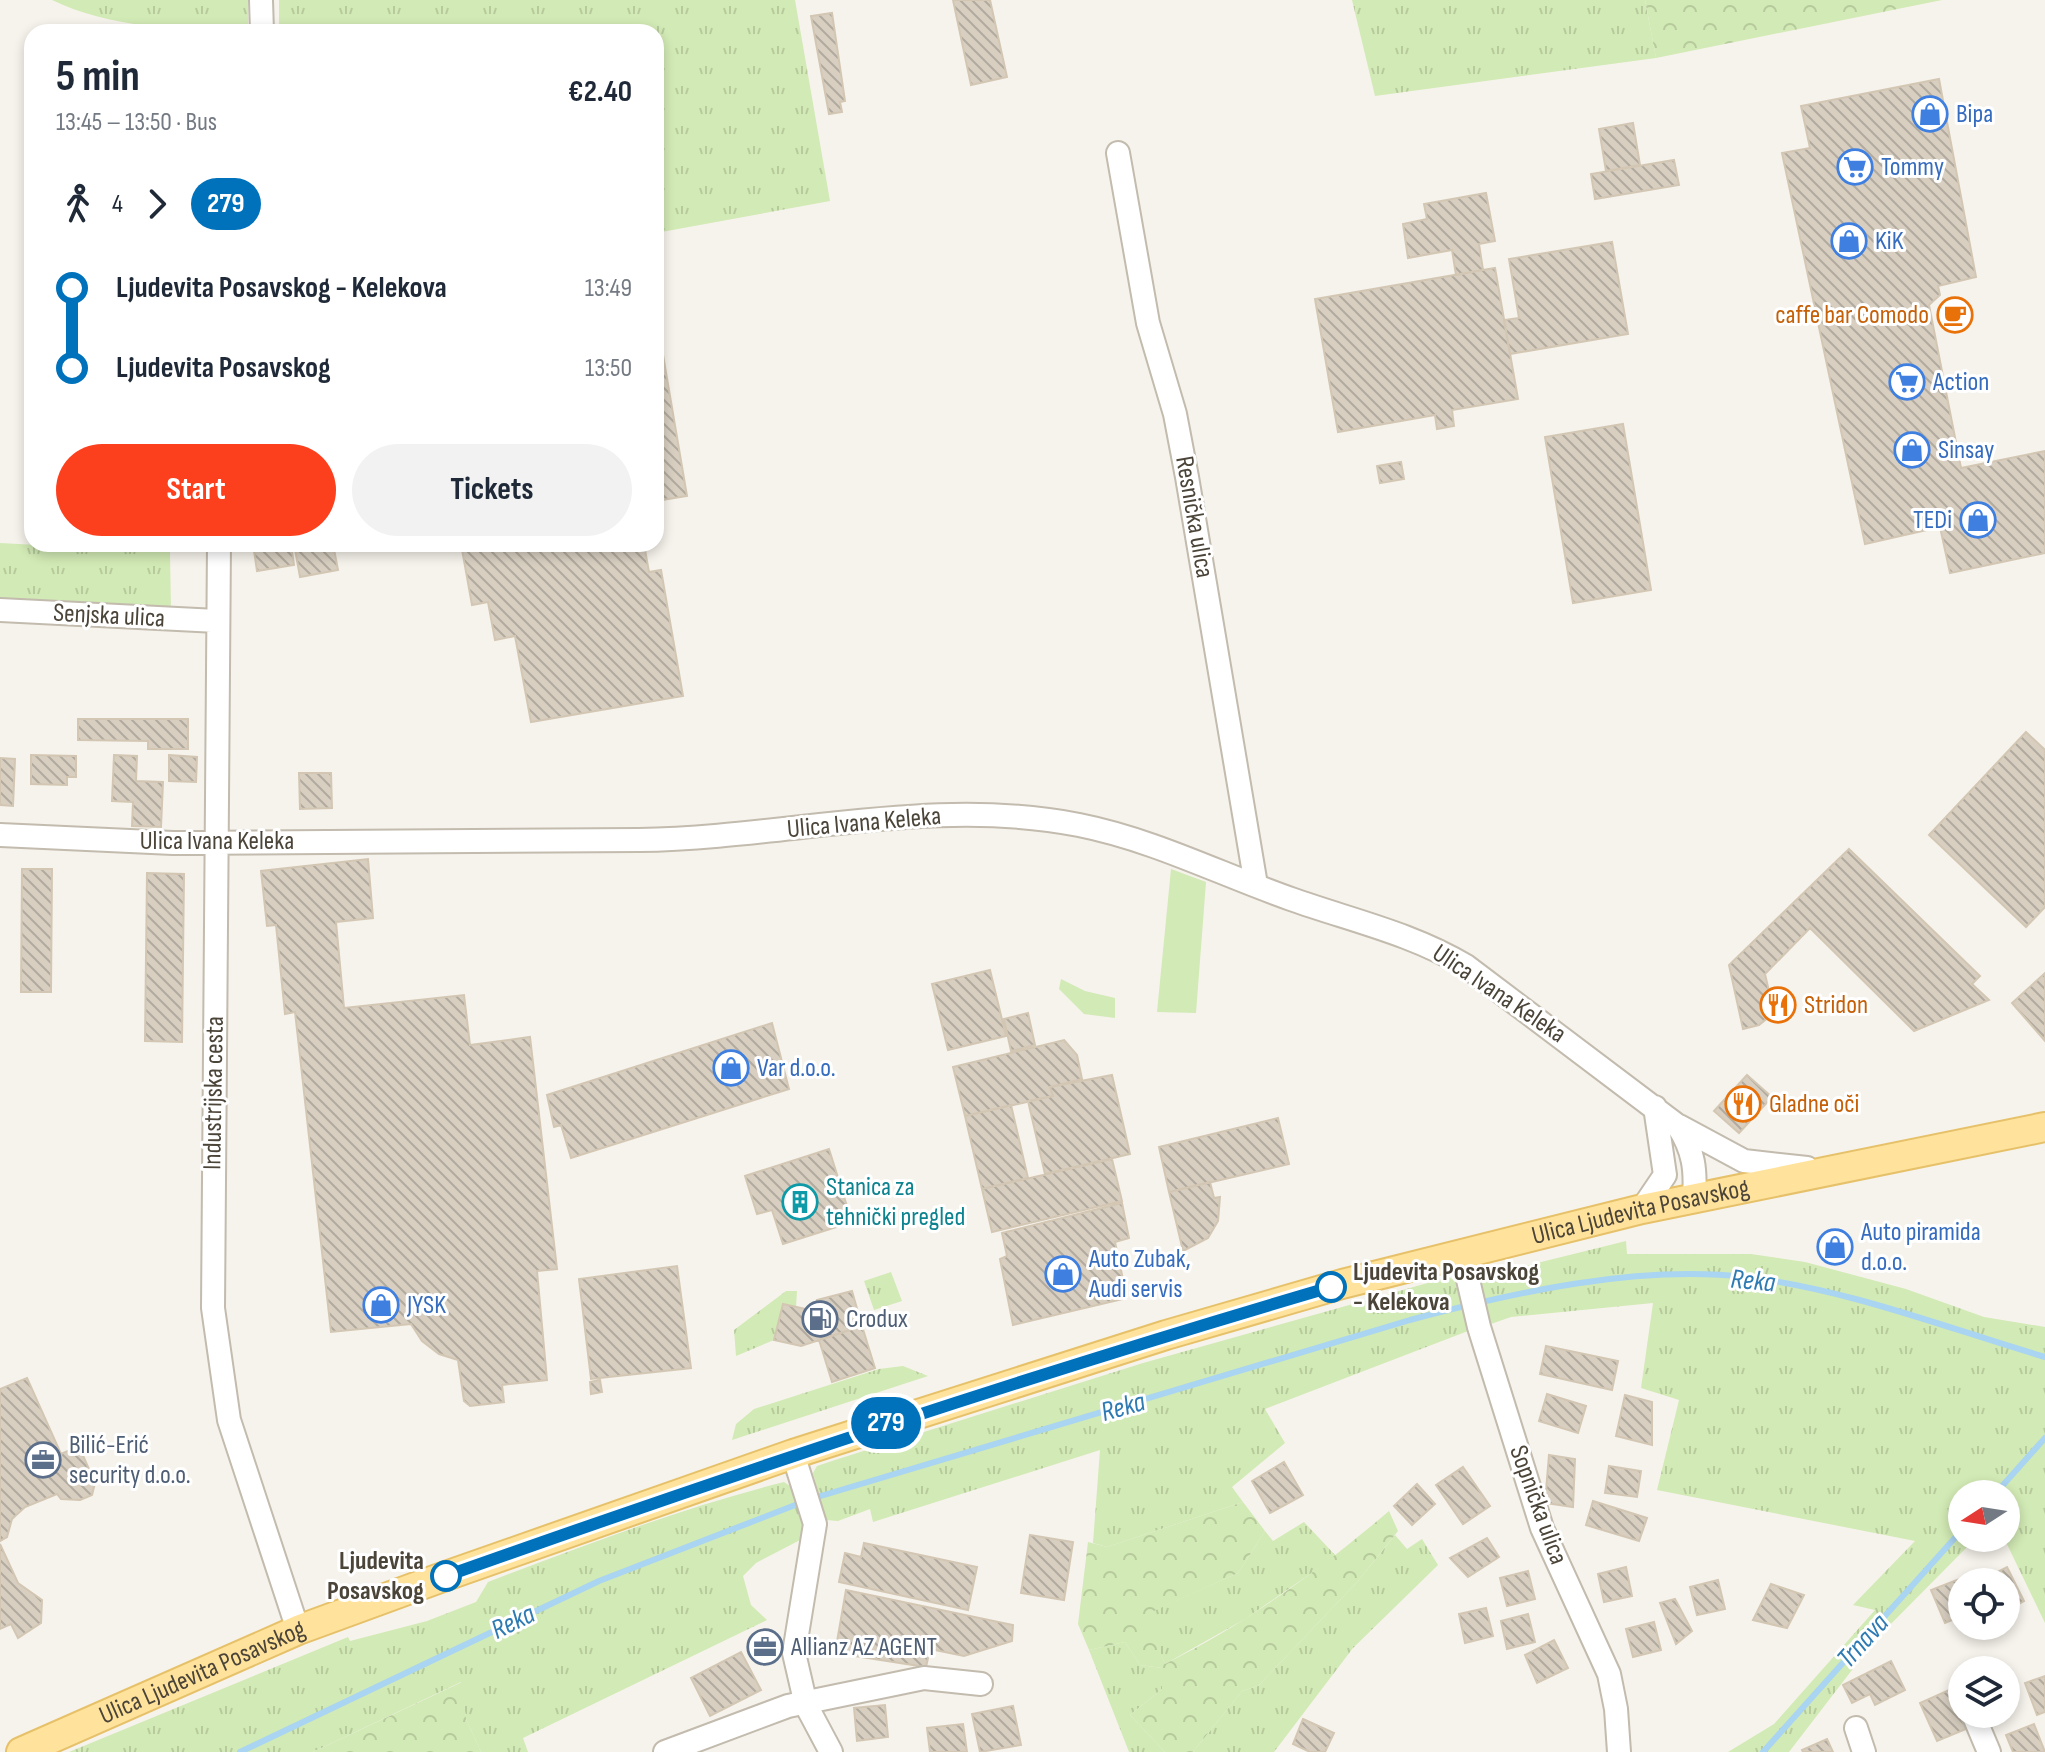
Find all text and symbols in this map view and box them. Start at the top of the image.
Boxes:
text: 5 min [56,50,140,103]
text: €2.40 [568,74,632,110]
shop icon: Bipa [1911,95,1949,133]
place label: Bipa [1956,99,1993,130]
text: 13:45 – 13:50 · Bus [56,107,217,138]
supermarket icon: Tommy [1836,148,1874,186]
place label: Tommy [1881,152,1944,183]
icon: walk [56,182,100,226]
icon: forward [135,182,179,226]
text: 279 [207,187,245,220]
text: 4 [112,189,123,220]
shop icon: KiK [1830,222,1868,260]
place label: KiK [1875,226,1904,257]
text: Ljudevita Posavskog - Kelekova [116,270,447,306]
text: 13:49 [585,273,632,304]
cafe icon: caffe bar Comodo [1936,296,1974,334]
place label: caffe bar Comodo [1775,300,1929,331]
text: Ljudevita Posavskog [116,350,331,386]
text: 13:50 [585,353,632,384]
supermarket icon: Action [1888,363,1926,401]
place label: Action [1932,367,1989,398]
shop icon: Sinsay [1893,431,1931,469]
place label: Sinsay [1938,435,1994,466]
button: Start [56,444,336,536]
button: Tickets [352,444,632,536]
street label: Resnička ulica [1168,454,1220,580]
shop icon: TEDi [1959,501,1997,539]
place label: TEDi [1913,505,1952,536]
street label: Senjska ulica [52,598,166,634]
street label: Ulica Ivana Keleka [786,801,942,845]
street label: Ulica Ivana Keleka [140,826,294,857]
street label: Ulica Ivana Keleka [1426,938,1572,1050]
restaurant icon: Stridon [1759,986,1797,1024]
place label: Stridon [1804,990,1868,1021]
street label: Industrijska cesta [197,1016,231,1170]
shop icon: Var d.o.o. [712,1049,750,1087]
place label: Var d.o.o. [757,1053,836,1084]
restaurant icon: Gladne oči [1724,1085,1762,1123]
place label: Gladne oči [1769,1089,1859,1120]
place label: Stanica za tehnički pregled [826,1172,965,1233]
street label: Ulica Ljudevita Posavskog [1529,1172,1752,1251]
building icon: Stanica za tehnički pregled [781,1183,819,1221]
place label: Auto piramida d.o.o. [1860,1217,1981,1278]
shop icon: Auto piramida d.o.o. [1816,1228,1854,1266]
place label: Auto Zubak, Audi servis [1088,1244,1191,1305]
shop icon: Auto Zubak, Audi servis [1044,1255,1082,1293]
place label: Ljudevita Posavskog - Kelekova [1353,1257,1539,1318]
water label: Reka [1729,1263,1777,1299]
marker: Ljudevita Posavskog - Kelekova [1316,1272,1346,1302]
shop icon: JYSK [362,1286,400,1324]
place label: JYSK [406,1290,446,1321]
fuel station icon: Crodux [801,1300,839,1338]
place label: Crodux [846,1304,908,1335]
water label: Reka [1097,1385,1150,1429]
line badge: 279 [840,1397,932,1449]
text: 279 [867,1406,905,1439]
place label: Bilić-Erić security d.o.o. [69,1430,191,1491]
office icon: Bilić-Erić security d.o.o. [24,1441,62,1479]
street label: Sopnička ulica [1502,1441,1574,1569]
north arrow [1948,1480,2020,1552]
map controls [1948,1480,2020,1728]
place label: Ljudevita Posavskog [327,1546,424,1607]
marker: Ljudevita Posavskog [431,1561,461,1591]
button: locate [1948,1568,2020,1640]
water label: Reka [486,1597,541,1647]
water label: Trnava [1830,1607,1896,1675]
street label: Ulica Ljudevita Posavskog [94,1613,309,1731]
office icon: Allianz AZ AGENT [746,1628,784,1666]
place label: Allianz AZ AGENT [790,1632,937,1663]
button: layers [1948,1656,2020,1728]

